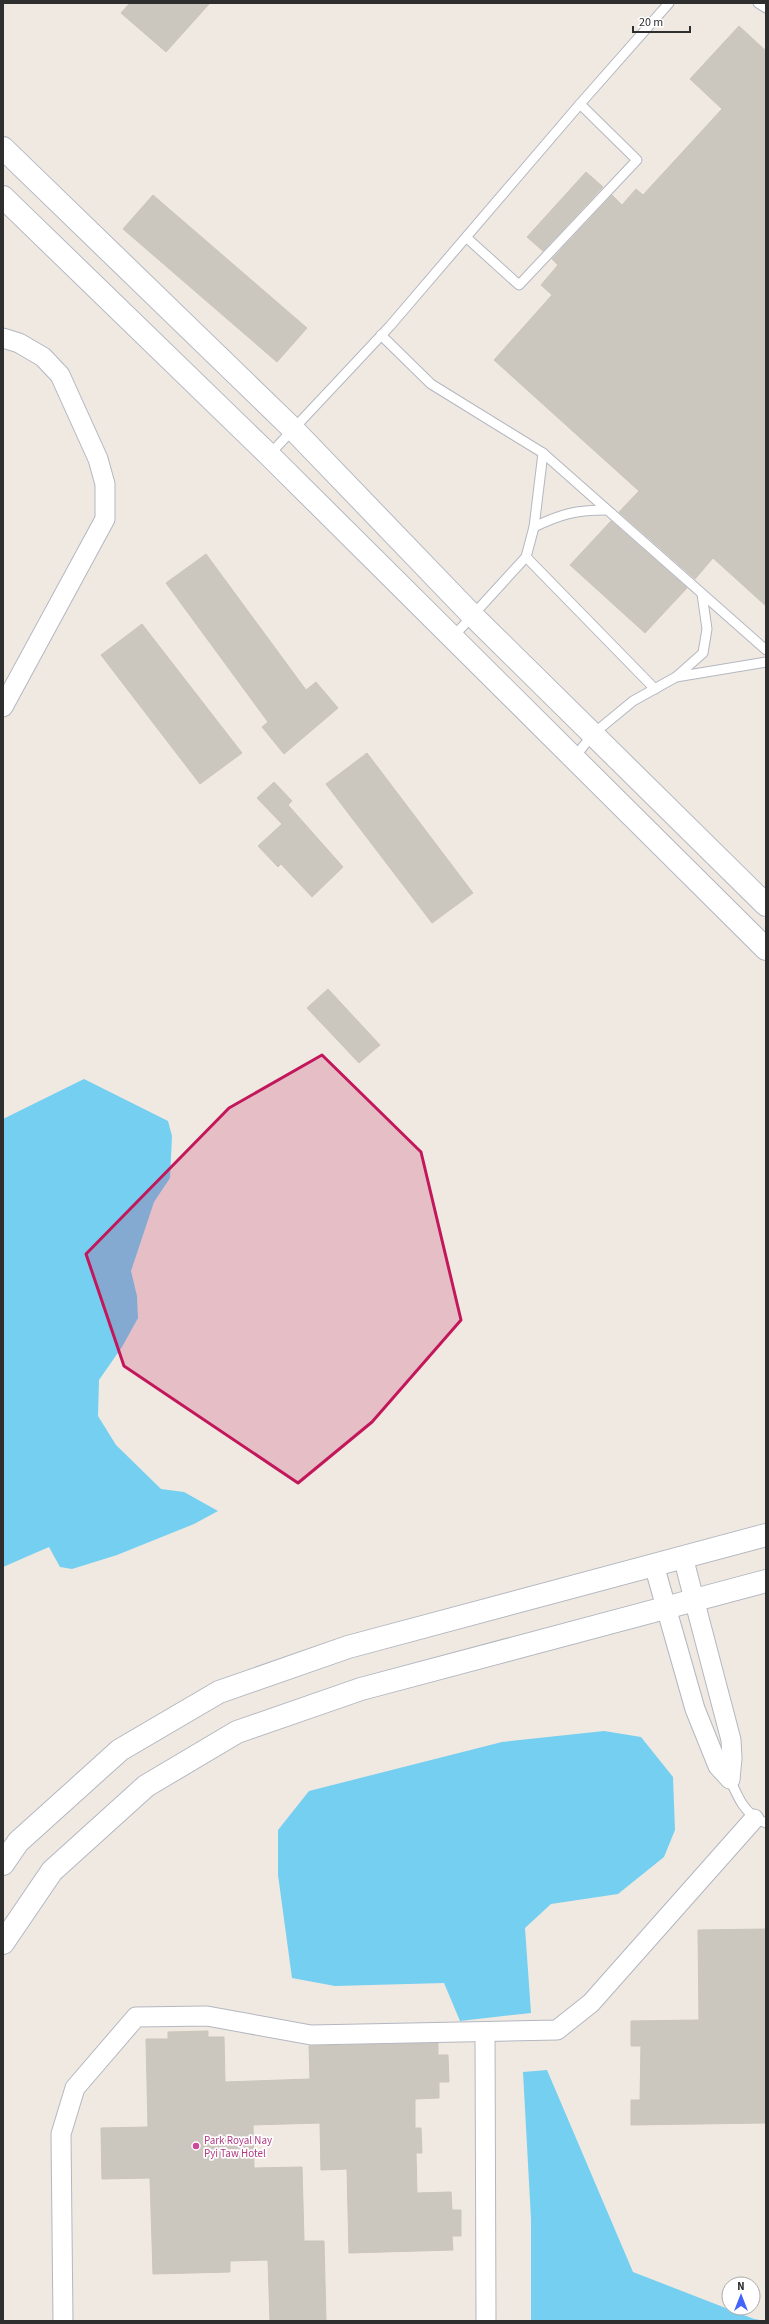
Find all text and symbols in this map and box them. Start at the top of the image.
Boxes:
scale bar [633,8,690,34]
text: 20 m [639,14,663,31]
place label: Park Royal Nay Pyi Taw Hotel [204,2133,272,2161]
marker: Park Royal Nay Pyi Taw Hotel [191,2141,201,2151]
north arrow [721,2276,761,2316]
text: N [737,2279,745,2294]

